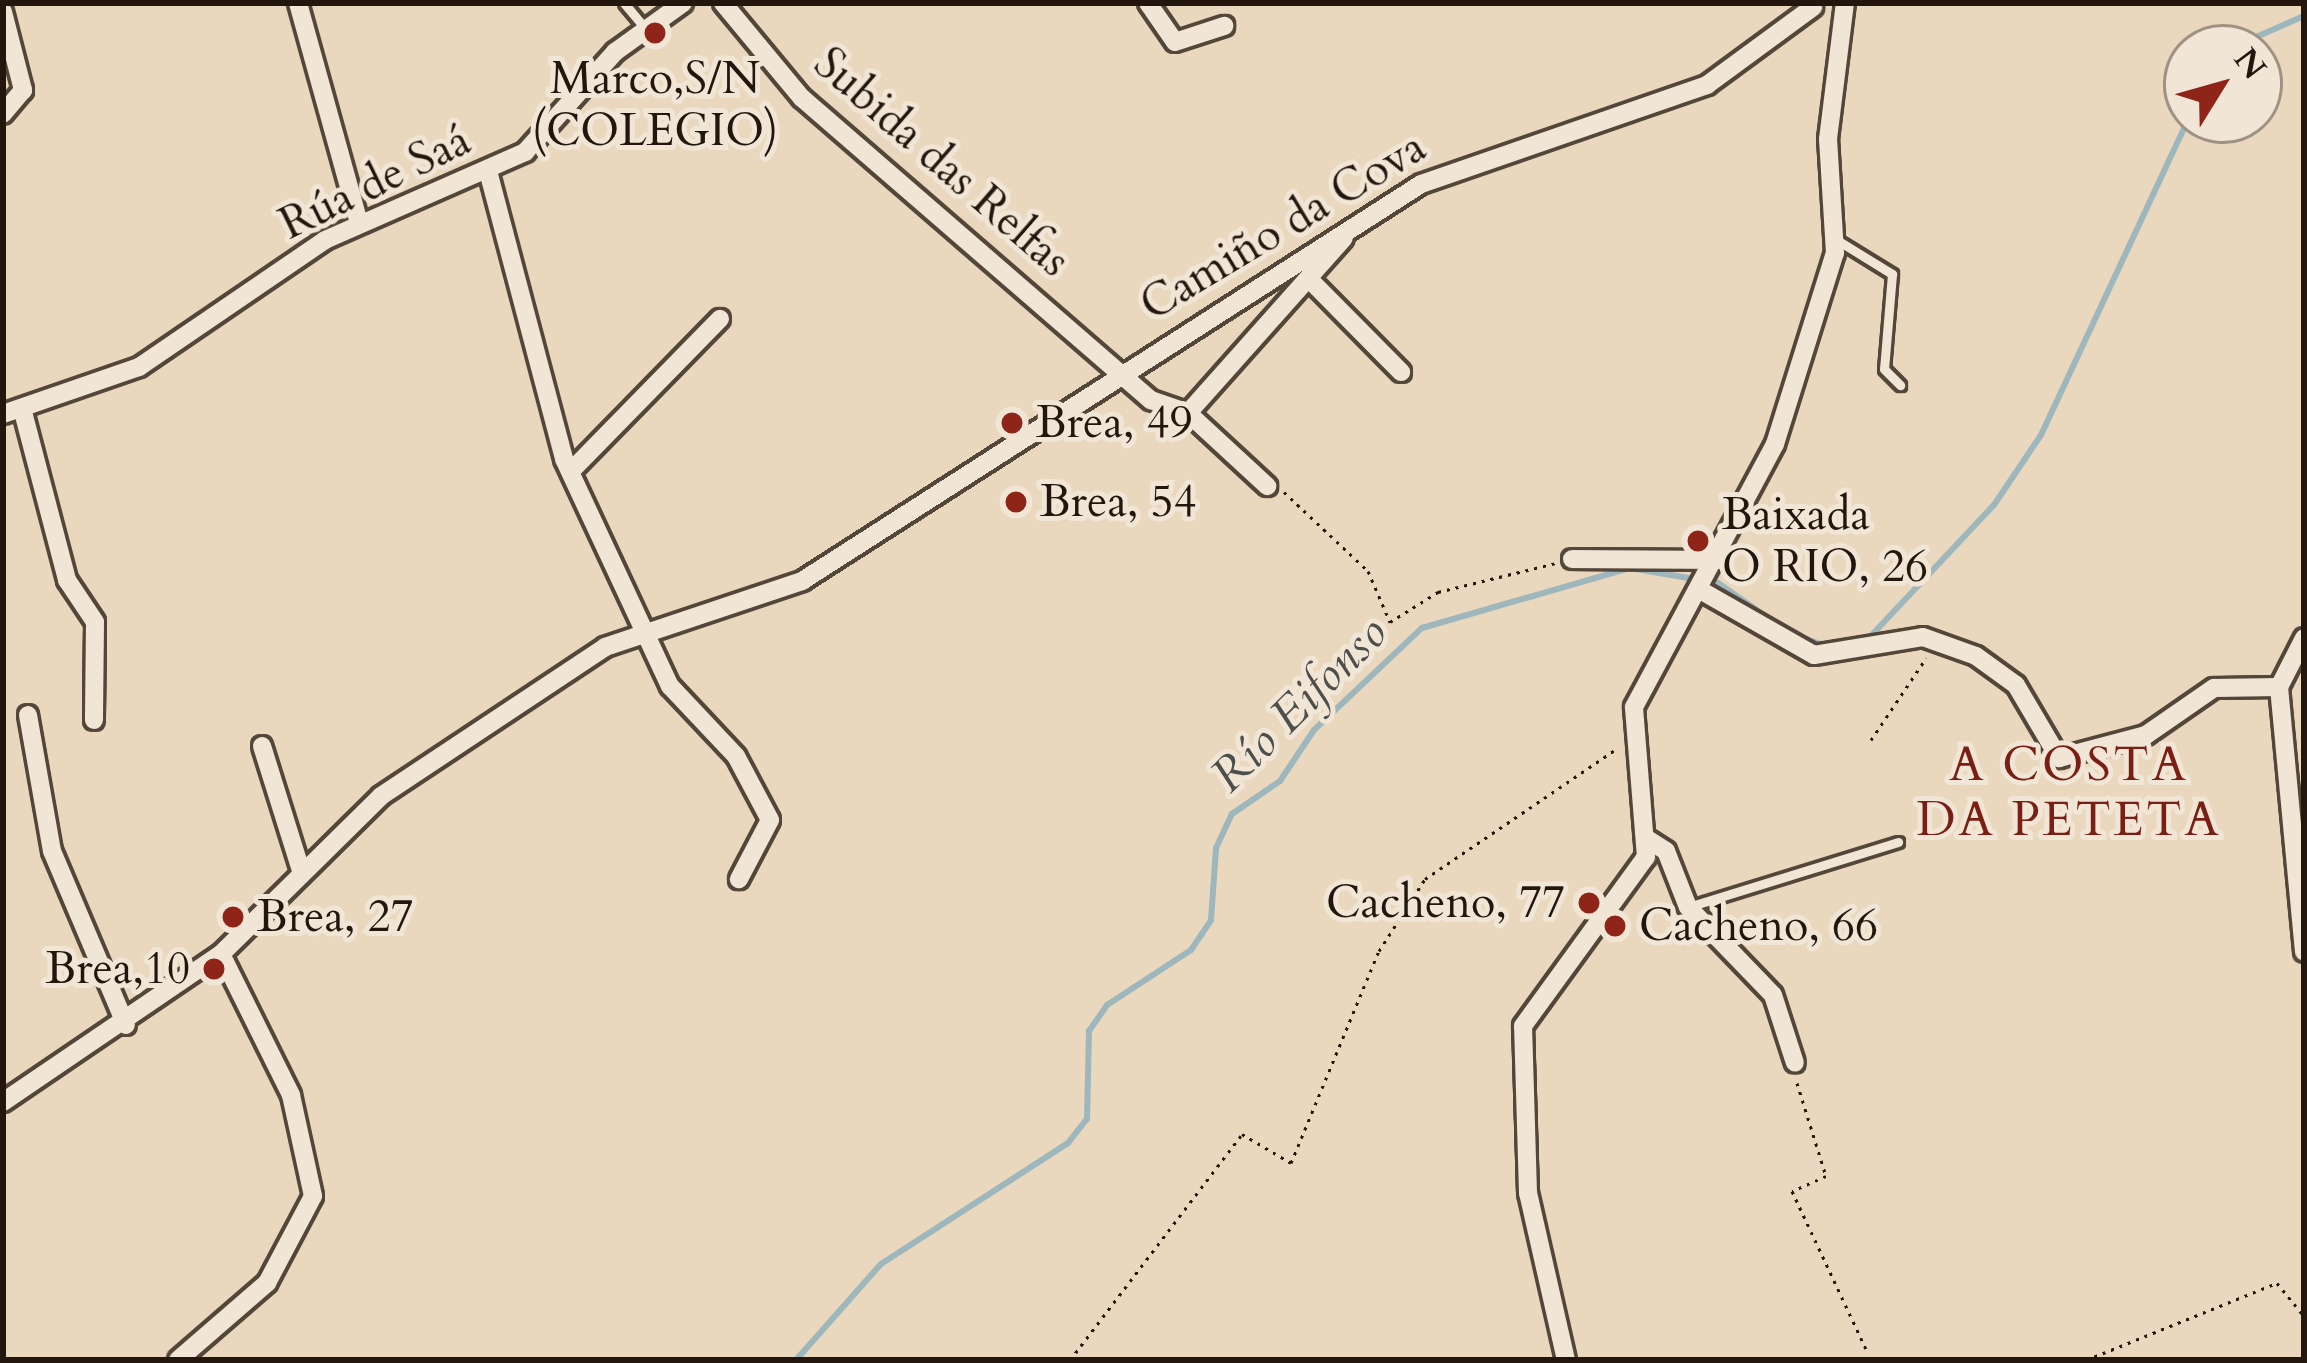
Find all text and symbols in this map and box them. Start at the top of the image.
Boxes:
marker: Marco,S/N (COLEGIO) [642,20,668,46]
north arrow [2163,24,2283,144]
street label: Subida das Relfas [803,36,1081,288]
text: N [2223,39,2276,89]
place label: Marco,S/N (COLEGIO) [532,52,778,158]
street label: Rúa de Saá [271,113,479,251]
street label: Camiño da Cova [1131,120,1435,332]
place label: Brea, 49 [1036,396,1192,450]
marker: Brea, 49 [999,410,1025,436]
place label: Brea, 54 [1040,475,1196,529]
place label: Baixada O RIO, 26 [1722,488,1928,594]
marker: Brea, 54 [1003,489,1029,515]
marker: Baixada O RIO, 26 [1685,528,1711,554]
water label: Río Eifonso [1199,604,1399,804]
district label: A COSTA DA PETETA [1916,735,2222,848]
place label: Cacheno, 77 [1326,876,1565,930]
place label: Brea, 27 [257,890,413,944]
marker: Cacheno, 77 [1576,890,1602,916]
place label: Cacheno, 66 [1639,899,1878,953]
marker: Brea, 27 [220,904,246,930]
marker: Cacheno, 66 [1602,913,1628,939]
place label: Brea,10 [46,942,190,996]
marker: Brea,10 [201,956,227,982]

